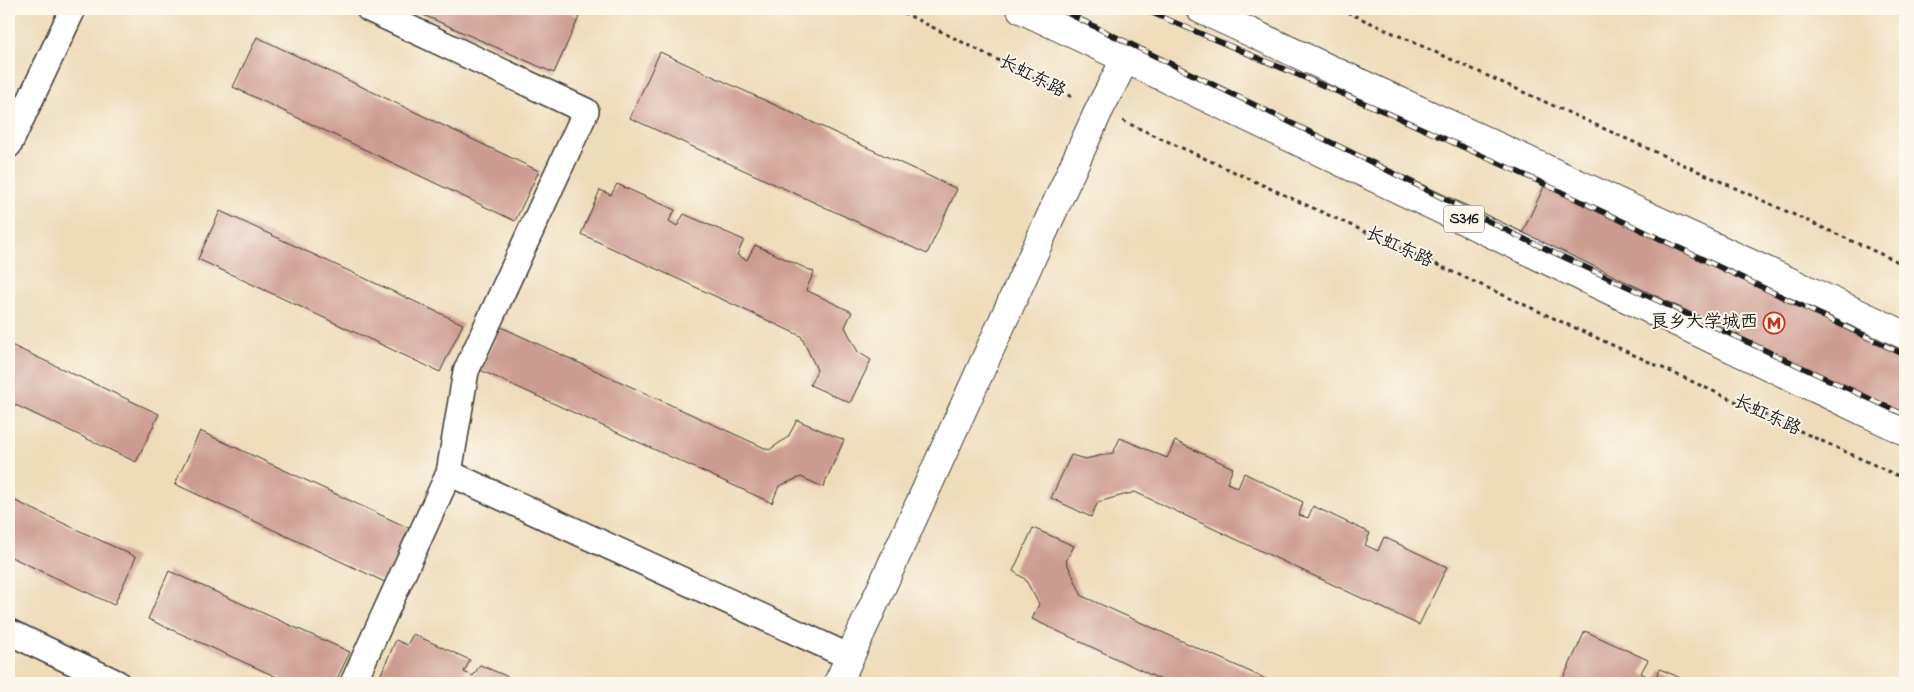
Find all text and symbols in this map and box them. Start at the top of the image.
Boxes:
street label: 长虹东路 [994,49,1070,105]
road number: S316 [1444,205,1484,232]
street label: 长虹东路 [1361,221,1437,275]
place label: 良乡大学城西 [1650,310,1758,336]
metro station icon: 良乡大学城西 [1762,311,1786,335]
street label: 长虹东路 [1729,389,1805,443]

